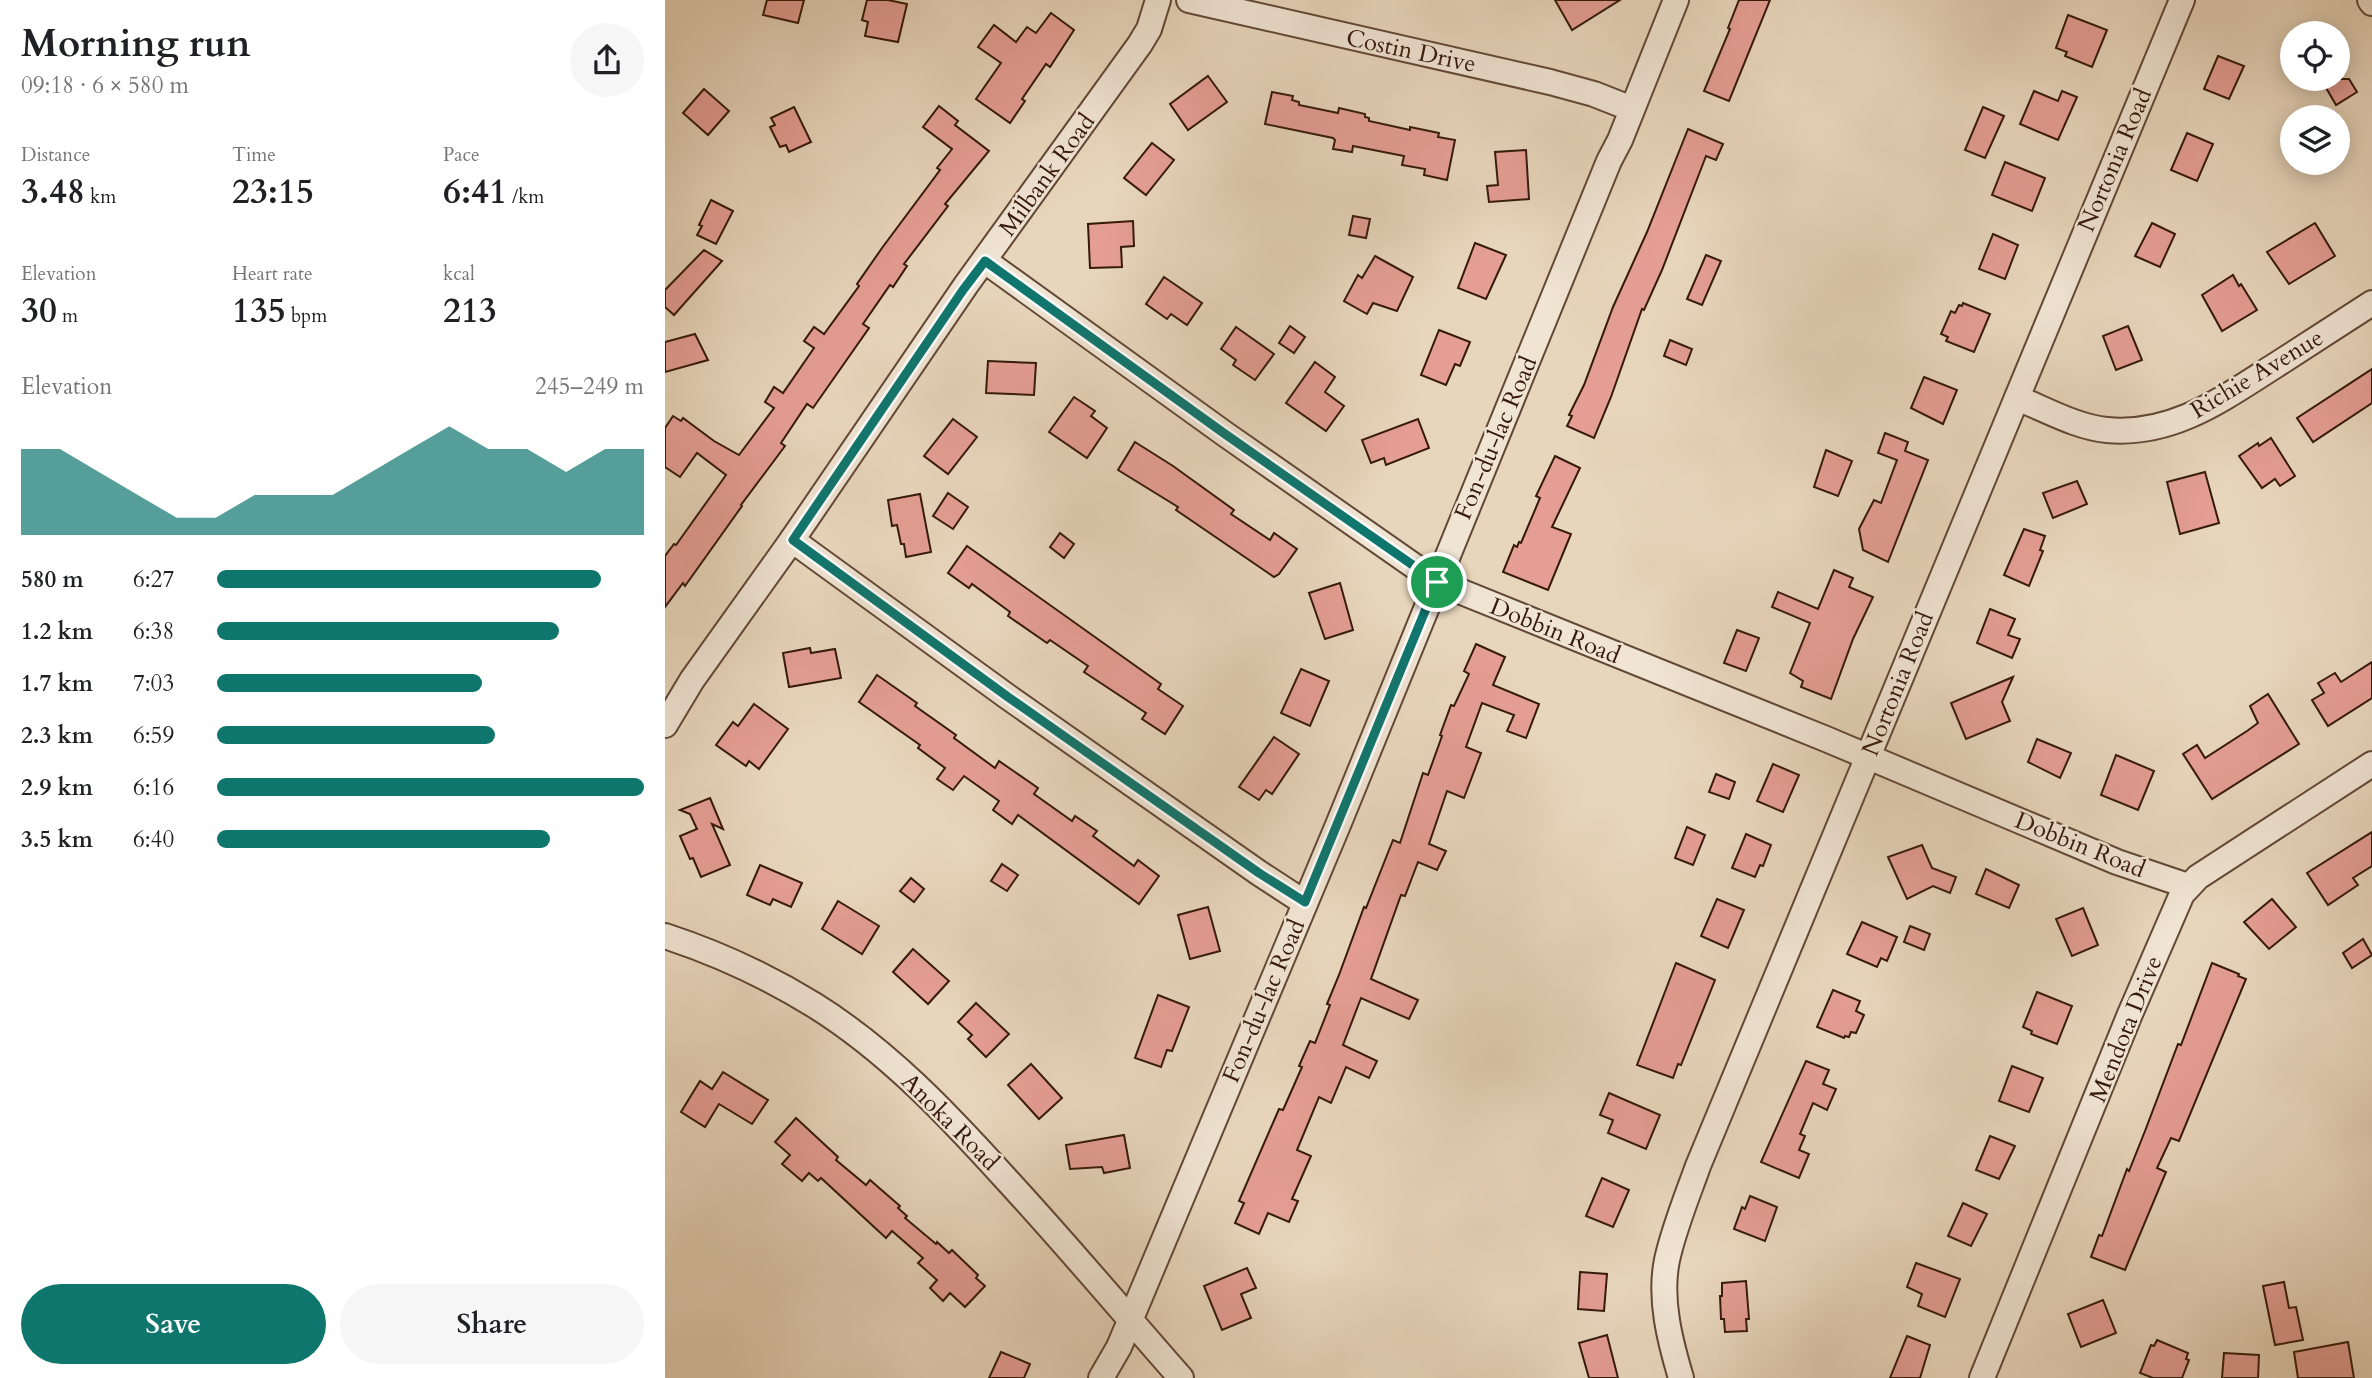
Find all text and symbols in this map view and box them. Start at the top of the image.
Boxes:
text: Morning run [21,18,251,70]
street label: Costin Drive [1343,21,1479,81]
map controls [2280,21,2350,175]
button: locate [2280,21,2350,91]
button: share [570,23,644,97]
text: 09:18 · 6 × 580 m [21,70,189,101]
street label: Nortonia Road [2070,83,2160,237]
button: layers [2280,105,2350,175]
street label: Milbank Road [991,107,1103,243]
text: Distance [21,142,90,168]
text: Time [232,142,276,168]
text: Pace [443,142,480,168]
text: 3.48 [21,168,85,216]
text: 23:15 [232,168,314,216]
text: 6:41 [443,168,507,216]
text: km [85,184,116,210]
text: /km [507,184,544,210]
text: Elevation [21,261,96,287]
text: Heart rate [232,261,313,287]
text: kcal [443,261,475,287]
text: 30 [21,287,57,335]
text: 135 [232,287,286,335]
text: 213 [443,287,497,335]
text: m [57,303,78,329]
text: bpm [286,303,327,329]
street label: Richie Avenue [2184,321,2330,427]
street label: Fon-du-lac Road [1447,351,1545,525]
text: Elevation [21,371,112,402]
text: 245–249 m [535,371,644,402]
pin [1407,552,1467,612]
icon: arrive [1418,563,1456,601]
text: 580 m [21,564,84,595]
text: 6:27 [133,564,174,595]
street label: Dobbin Road [1485,590,1625,672]
street label: Nortonia Road [1854,607,1942,761]
text: 1.2 km [21,616,93,647]
text: 6:38 [133,616,174,647]
text: 1.7 km [21,668,93,699]
text: 7:03 [133,668,174,699]
text: 2.3 km [21,720,93,751]
text: 6:59 [133,720,174,751]
text: 2.9 km [21,772,93,803]
text: 6:16 [133,772,174,803]
street label: Dobbin Road [2010,804,2150,886]
text: 3.5 km [21,824,93,855]
text: 6:40 [133,824,174,855]
street label: Fon-du-lac Road [1215,914,1313,1088]
street label: Mendota Drive [2082,951,2170,1107]
street label: Anoka Road [894,1066,1006,1178]
button: Save [21,1284,326,1364]
button: Share [340,1284,644,1364]

